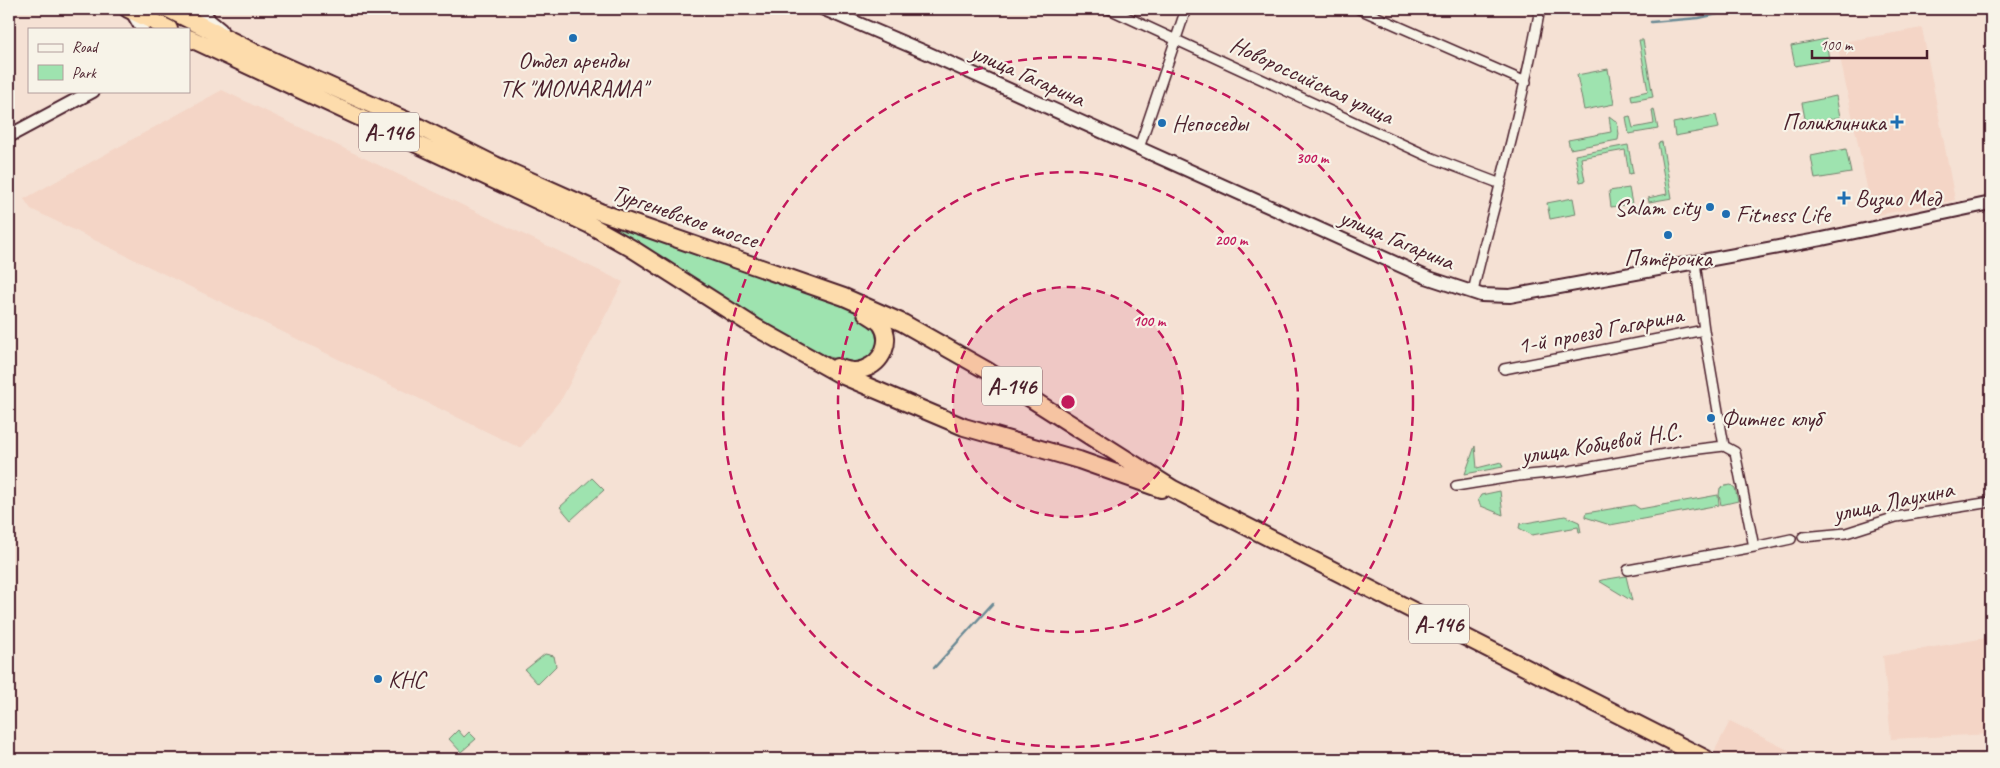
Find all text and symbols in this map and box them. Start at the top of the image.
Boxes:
legend [28,28,190,92]
scale bar [1812,28,1928,60]
street label: Новороссийская улица [1226,29,1400,132]
marker: Отдел аренды ТК "MONARAMA" [567,32,579,44]
street label: улица Гагарина [965,36,1091,114]
text: 100 m [1820,36,1854,55]
text: Road [72,38,99,57]
place label: Отдел аренды ТК "MONARAMA" [499,45,652,103]
text: Park [72,64,97,83]
place label: Поликлиника [1782,107,1887,137]
place label: Непоседы [1172,108,1250,138]
road number: А-146 [359,112,419,152]
marker: Поликлиника [1890,115,1904,129]
marker: Непоседы [1156,117,1168,129]
text: 300 m [1296,149,1330,168]
street label: Тургеневское шоссе [608,177,764,256]
place label: Визио Мед [1855,183,1943,214]
marker: Визио Мед [1837,191,1851,205]
place label: Salam city [1614,192,1702,222]
place label: Fitness Life [1736,199,1832,229]
street label: улица Гагарина [1333,201,1460,277]
marker: Salam city [1704,201,1716,213]
marker: Fitness Life [1720,208,1732,220]
marker: Пятёрочка [1662,229,1674,241]
text: 200 m [1215,231,1249,250]
place label: Пятёрочка [1624,243,1713,273]
street label: 1-й проезд Гагарина [1515,299,1687,361]
text: 100 m [1133,312,1167,331]
road number: А-146 [982,366,1042,406]
centre of rings [1059,393,1077,411]
place label: Фитнес клуб [1721,403,1826,433]
marker: Фитнес клуб [1705,412,1717,424]
street label: улица Кобцевой Н.С. [1517,415,1683,471]
street label: улица Лаухина [1828,473,1957,529]
road number: А-146 [1409,604,1469,644]
place label: КНС [388,664,427,694]
marker: КНС [372,673,384,685]

